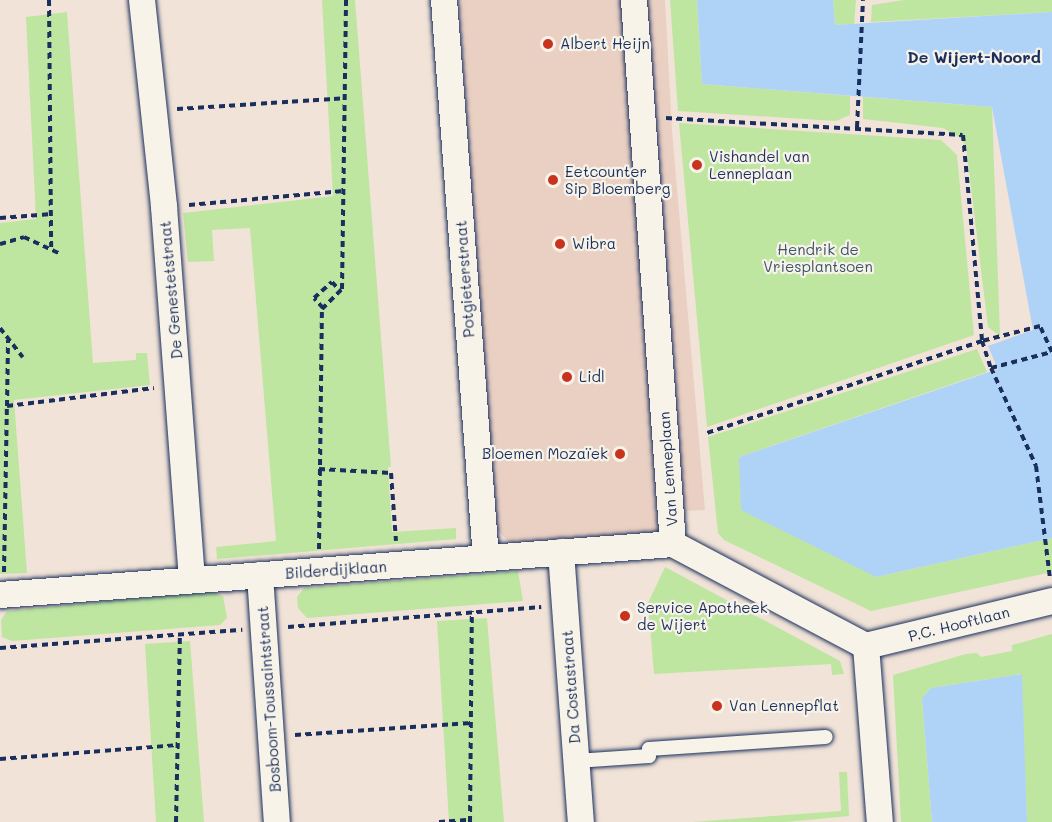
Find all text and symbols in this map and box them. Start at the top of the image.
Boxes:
place label: Albert Heijn [560,35,650,53]
marker: Albert Heijn [541,37,555,51]
district label: De Wijert-Noord [907,47,1041,67]
place label: Vishandel van Lenneplaan [709,147,810,182]
marker: Vishandel van Lenneplaan [690,158,704,172]
place label: Eetcounter Sip Bloemberg [565,162,670,197]
marker: Eetcounter Sip Bloemberg [546,173,560,187]
street label: De Genestetstraat [156,220,186,360]
street label: Potgieterstraat [452,220,478,338]
place label: Wibra [572,235,616,253]
marker: Wibra [553,237,567,251]
park label: Hendrik de Vriesplantsoen [763,240,873,275]
place label: Lidl [579,368,605,386]
marker: Lidl [560,370,574,384]
street label: Van Lenneplaan [655,411,681,527]
place label: Bloemen Mozaïek [482,445,608,463]
marker: Bloemen Mozaïek [613,447,627,461]
street label: Bilderdijklaan [285,557,387,583]
place label: Service Apotheek de Wijert [637,598,768,633]
street label: P.C. Hooftlaan [906,603,1012,645]
street label: Bosboom-Toussaintstraat [254,605,284,793]
marker: Service Apotheek de Wijert [618,609,632,623]
street label: Da Costastraat [558,630,584,744]
place label: Van Lennepflat [729,697,839,715]
marker: Van Lennepflat [710,699,724,713]

